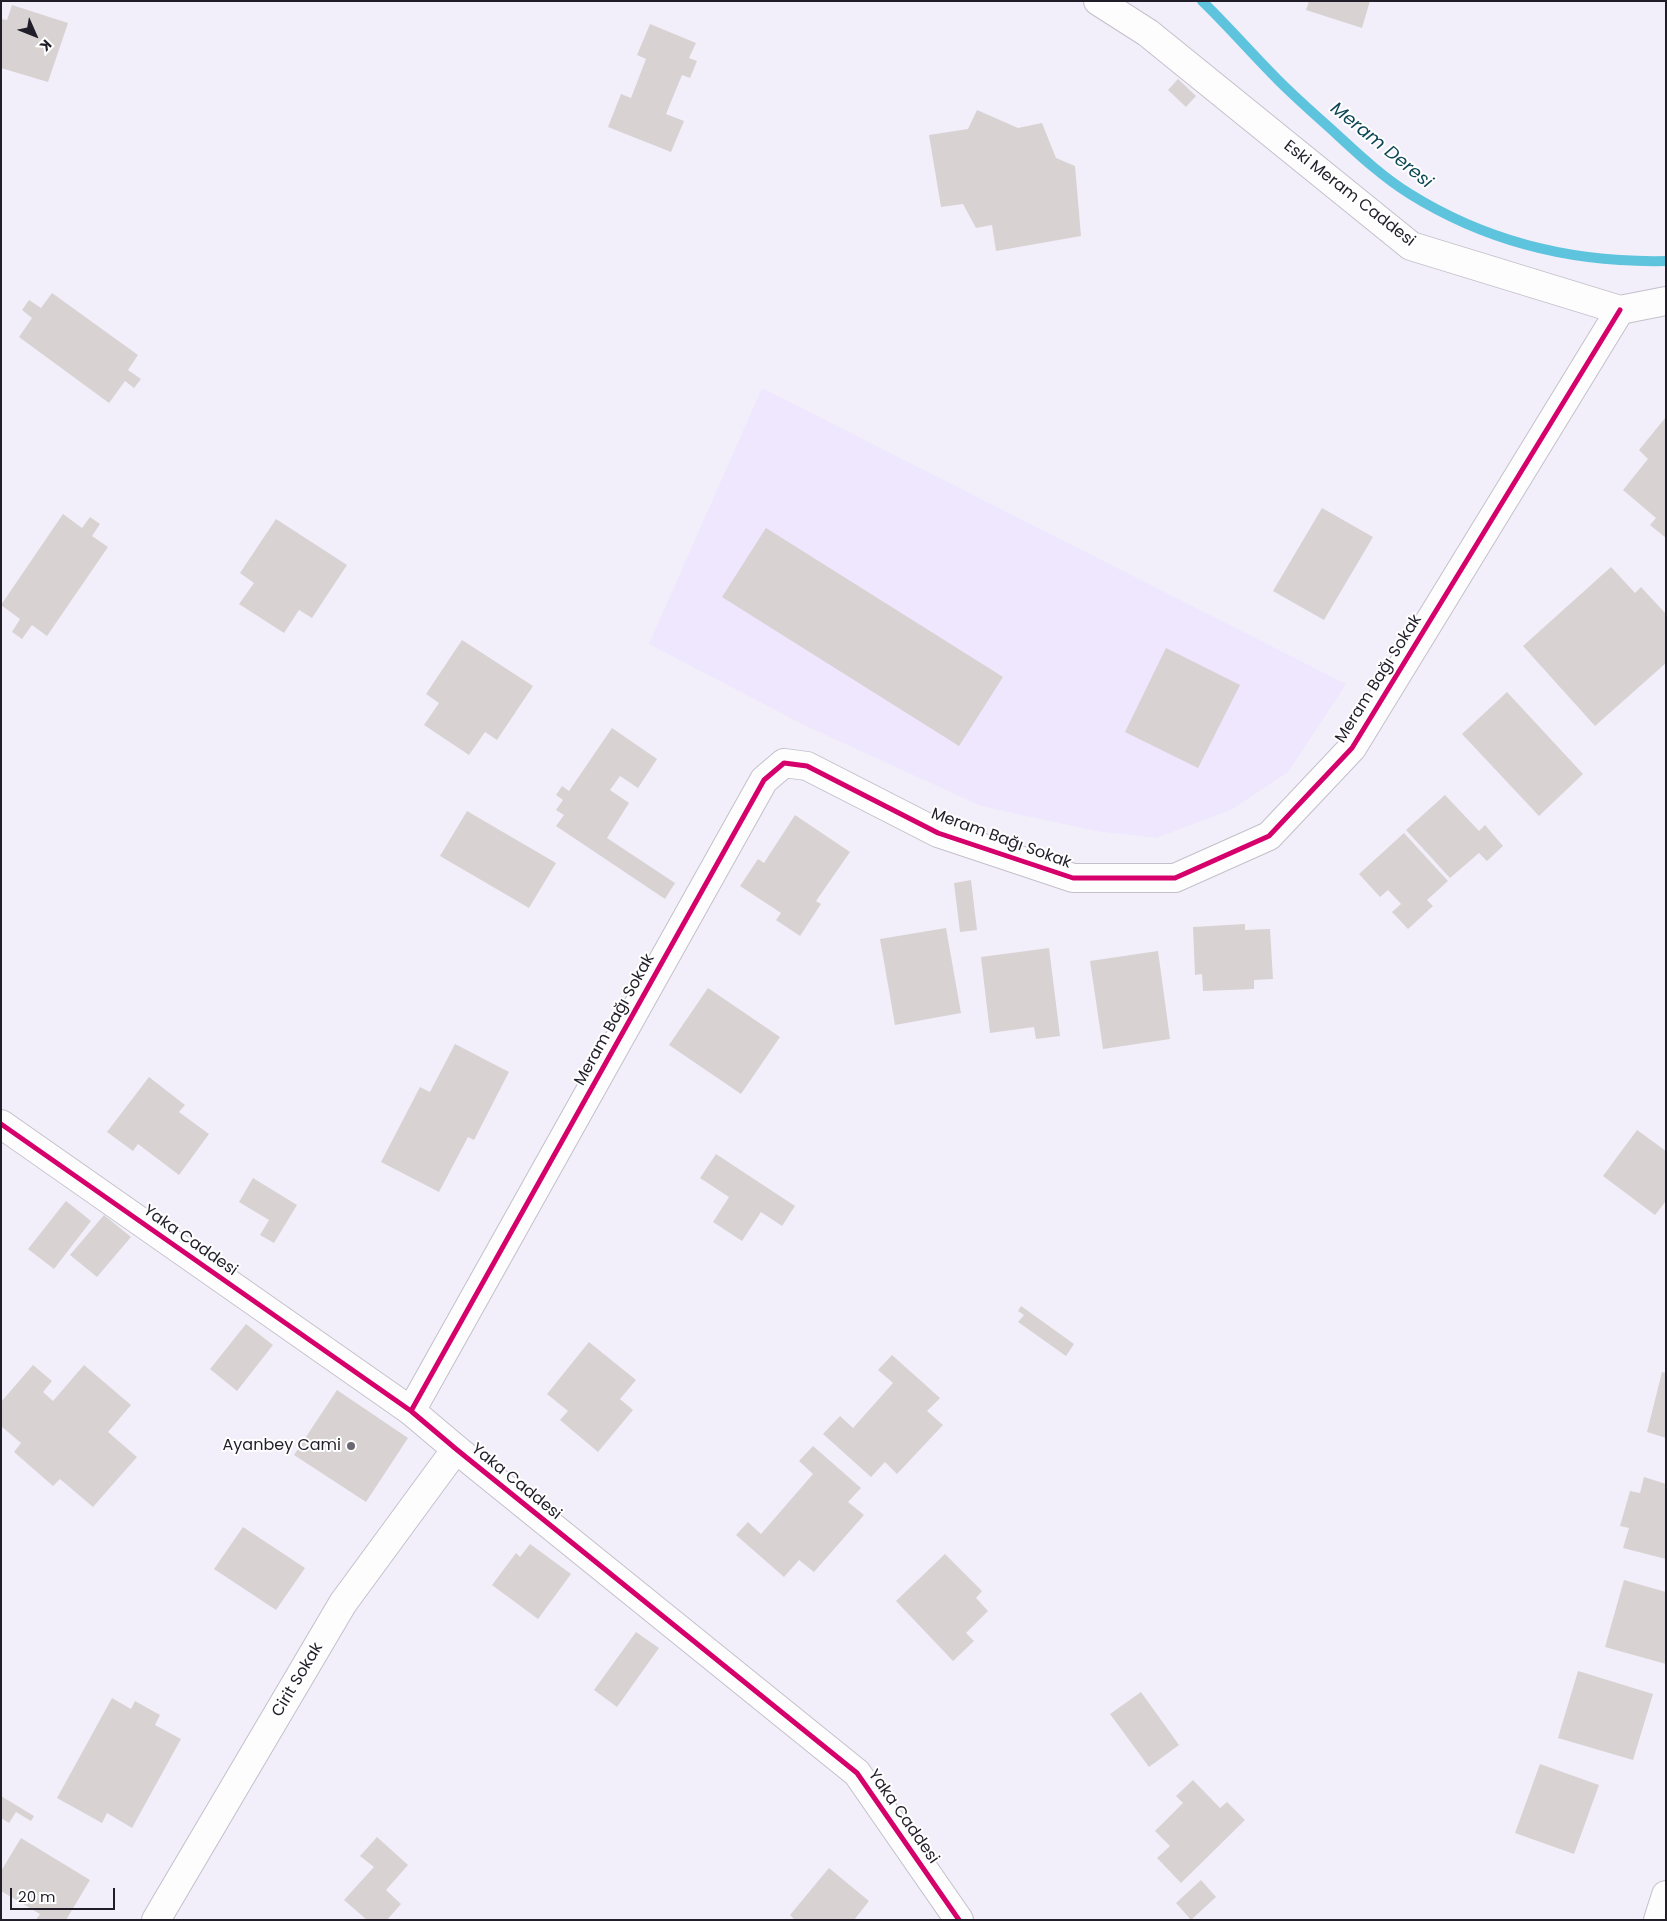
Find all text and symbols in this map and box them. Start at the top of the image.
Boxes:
north arrow [10,10,60,60]
text: K [35,35,56,56]
water label: Meram Deresi [1326,98,1436,194]
street label: Eski Meram Caddesi [1280,137,1418,251]
street label: Meram Bağı Sokak [1332,611,1426,747]
street label: Meram Bağı Sokak [928,805,1074,873]
street label: Meram Bağı Sokak [571,951,659,1089]
street label: Yaka Caddesi [139,1201,241,1281]
place label: Ayanbey Cami [223,1436,341,1456]
marker: Ayanbey Cami [345,1440,357,1452]
street label: Yaka Caddesi [467,1440,565,1524]
street label: Cirit Sokak [268,1639,328,1721]
street label: Yaka Caddesi [863,1766,943,1868]
scale bar [12,1878,118,1910]
text: 20 m [18,1886,56,1907]

